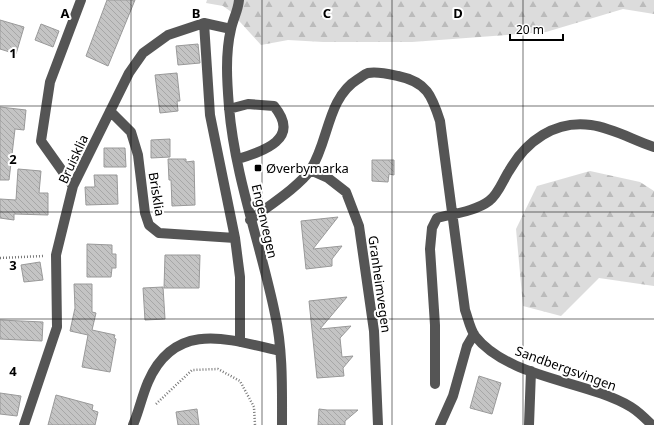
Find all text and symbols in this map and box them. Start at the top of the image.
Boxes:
text: A [61,4,70,22]
text: B [192,4,200,22]
text: C [323,4,331,22]
text: D [453,4,463,22]
scale bar [510,16,563,42]
text: 20 m [516,21,544,38]
text: 1 [9,44,17,62]
street label: Bruisklia [54,131,92,187]
text: 2 [9,150,17,168]
place label: Øverbymarka [266,159,349,177]
marker: Øverbymarka [253,163,263,173]
street label: Brisklia [145,171,169,217]
street label: Engenvegen [248,182,282,260]
street label: Granheimvegen [364,234,396,334]
text: 3 [9,256,17,274]
street label: Sandbergsvingen [513,341,619,395]
text: 4 [9,362,17,380]

